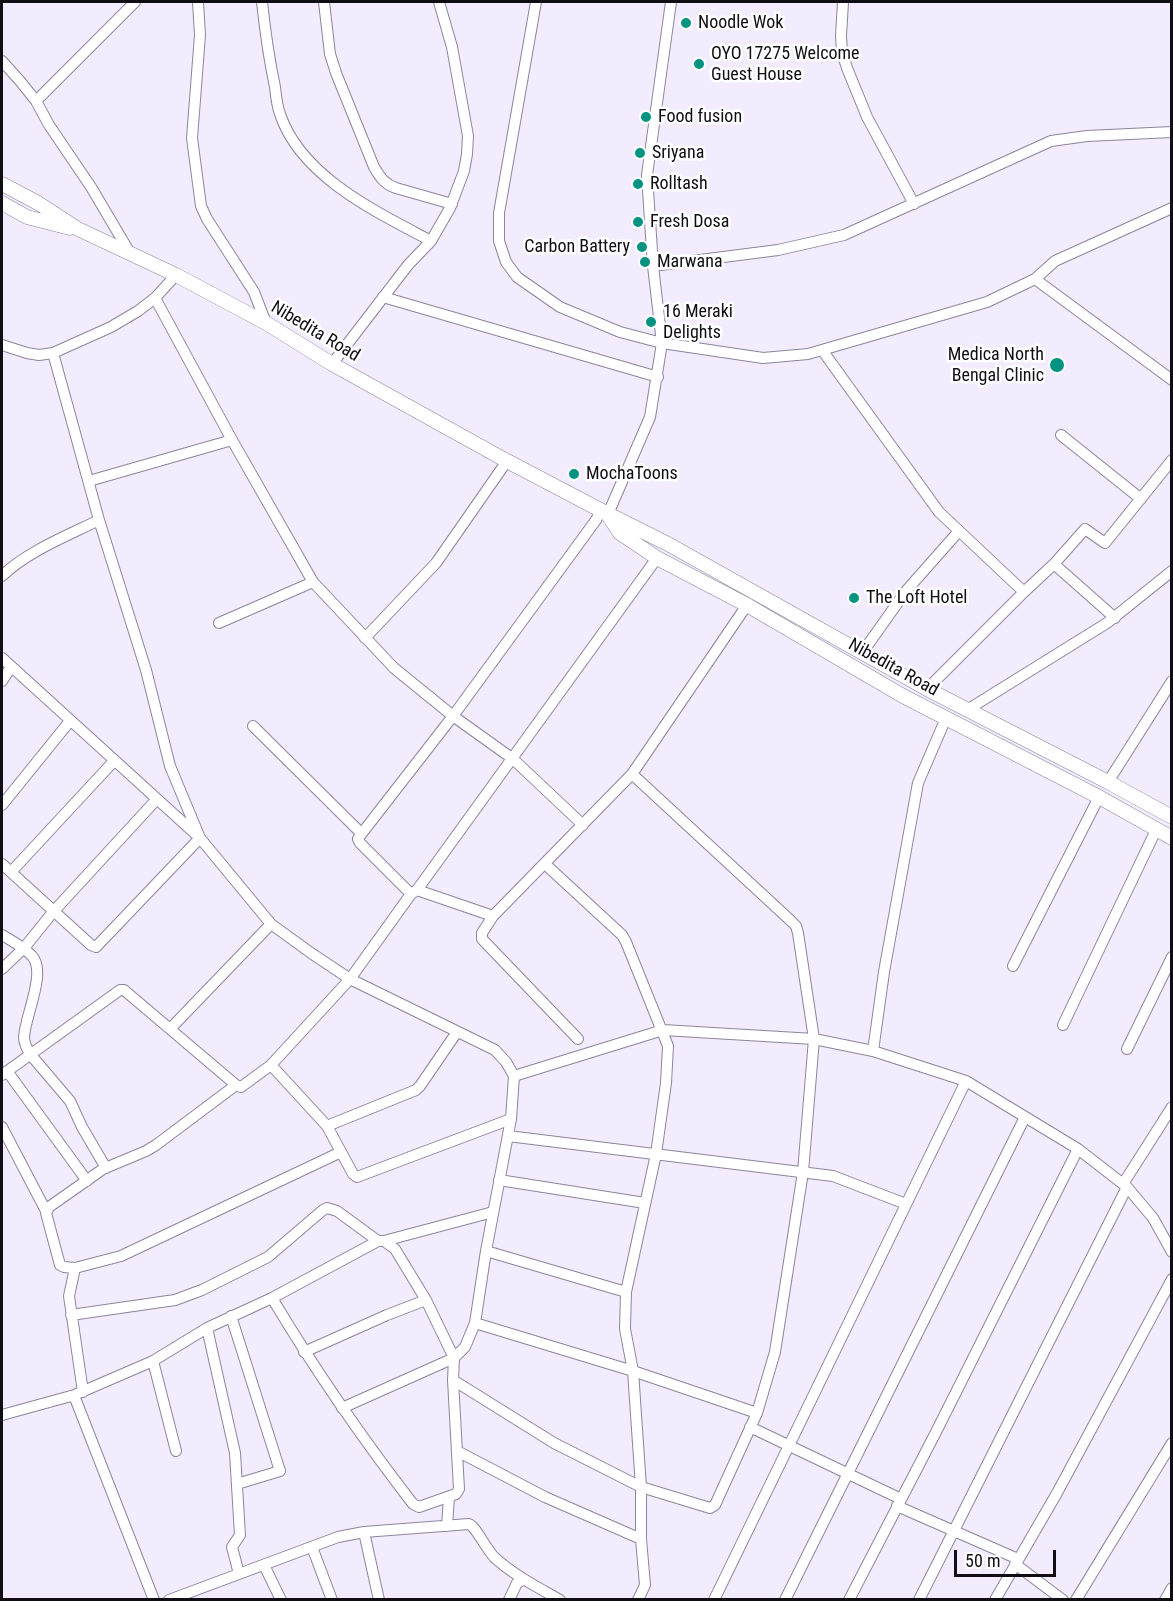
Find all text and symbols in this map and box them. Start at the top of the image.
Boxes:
place label: Noodle Wok [698,12,783,34]
marker: Noodle Wok [679,16,693,30]
place label: OYO 17275 Welcome Guest House [711,43,859,86]
marker: OYO 17275 Welcome Guest House [692,57,706,71]
place label: Food fusion [658,106,742,128]
marker: Food fusion [639,110,653,124]
place label: Sriyana [652,142,704,164]
marker: Sriyana [633,146,647,160]
place label: Rolltash [650,173,708,195]
marker: Rolltash [631,177,645,191]
place label: Fresh Dosa [650,211,729,233]
marker: Fresh Dosa [631,215,645,229]
place label: Carbon Battery [524,236,630,258]
marker: Carbon Battery [635,240,649,254]
place label: Marwana [657,251,723,273]
marker: Marwana [638,255,652,269]
street label: Nibedita Road [267,297,363,367]
place label: 16 Meraki Delights [663,301,733,344]
marker: 16 Meraki Delights [644,315,658,329]
place label: Medica North Bengal Clinic [948,344,1044,386]
marker: Medica North Bengal Clinic [1048,356,1066,374]
place label: MochaToons [586,463,678,485]
marker: MochaToons [567,467,581,481]
place label: The Loft Hotel [866,587,967,609]
marker: The Loft Hotel [847,591,861,605]
street label: Nibedita Road [844,634,942,702]
scale bar [957,1538,1059,1576]
text: 50 m [965,1550,1000,1571]

